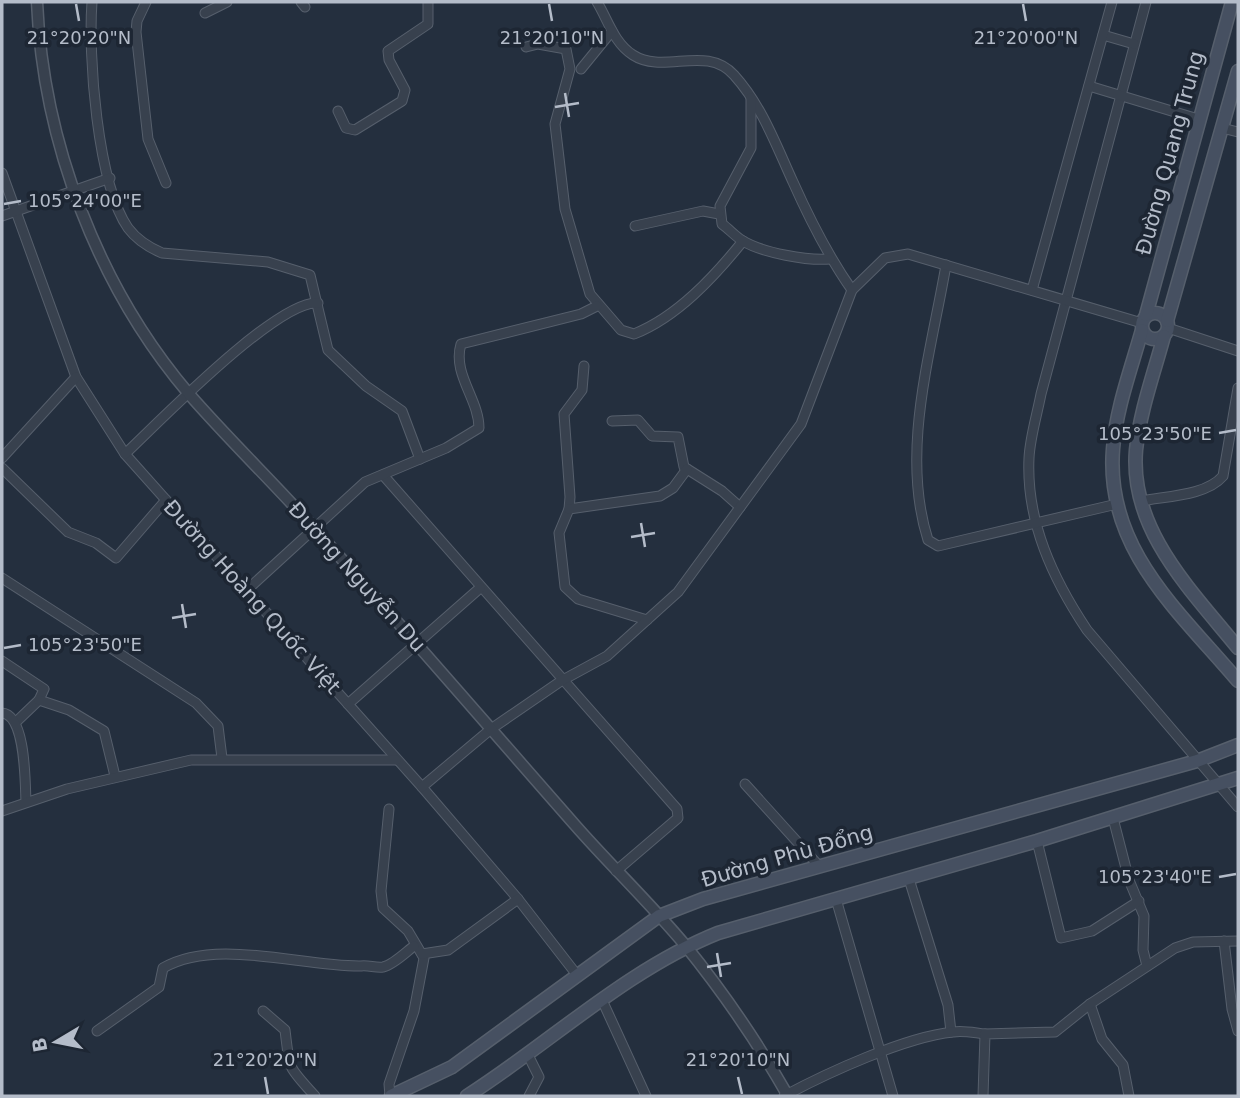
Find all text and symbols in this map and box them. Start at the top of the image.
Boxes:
text: 21°20'20"N [27,27,131,48]
text: 21°20'10"N [500,27,604,48]
text: 21°20'00"N [974,27,1078,48]
street label: Đường Quang Trung [1131,48,1209,258]
text: 105°24'00"E [28,190,142,211]
text: 105°23'50"E [1098,423,1212,444]
street label: Đường Hoàng Quốc Việt [159,495,345,699]
street label: Đường Nguyễn Du [284,497,431,657]
text: 105°23'50"E [28,634,142,655]
street label: Đường Phù Đổng [698,820,876,892]
text: 105°23'40"E [1098,866,1212,887]
north arrow [21,1007,91,1077]
text: B [27,1036,51,1054]
text: 21°20'20"N [213,1049,317,1070]
text: 21°20'10"N [686,1049,790,1070]

